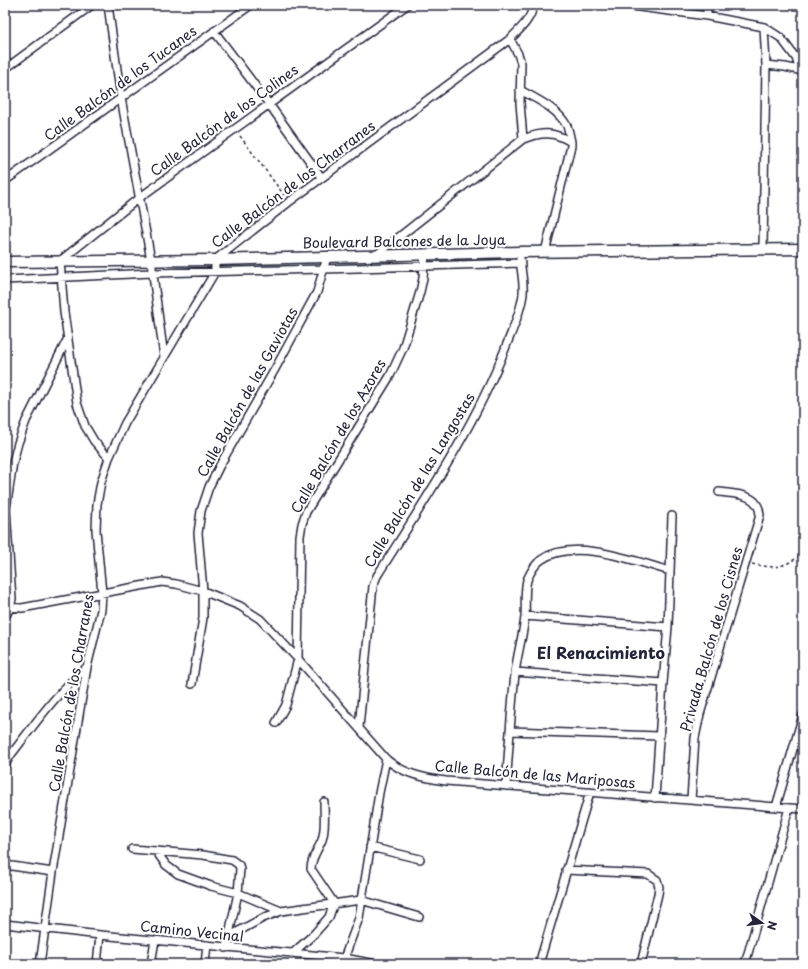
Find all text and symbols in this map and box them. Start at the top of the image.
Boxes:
street label: Calle Balcón de los Tucanes [39,20,201,146]
street label: Calle Balcón de los Colines [146,59,302,181]
street label: Calle Balcón de los Charranes [207,115,379,253]
street label: Boulevard Balcones de la Joya [302,229,506,253]
street label: Calle Balcón de las Gaviotas [192,303,302,481]
street label: Calle Balcón de los Azores [285,355,391,517]
street label: Calle Balcón de las Langostas [358,389,480,571]
street label: Privada Balcón de los Cisnes [675,544,747,734]
street label: Calle Balcón de los Charranes [43,592,99,794]
district label: El Renacimiento [537,640,665,664]
street label: Calle Balcón de las Mariposas [434,755,636,793]
north arrow [742,903,782,943]
street label: Camino Vecinal [139,915,245,947]
text: N [763,919,781,932]

